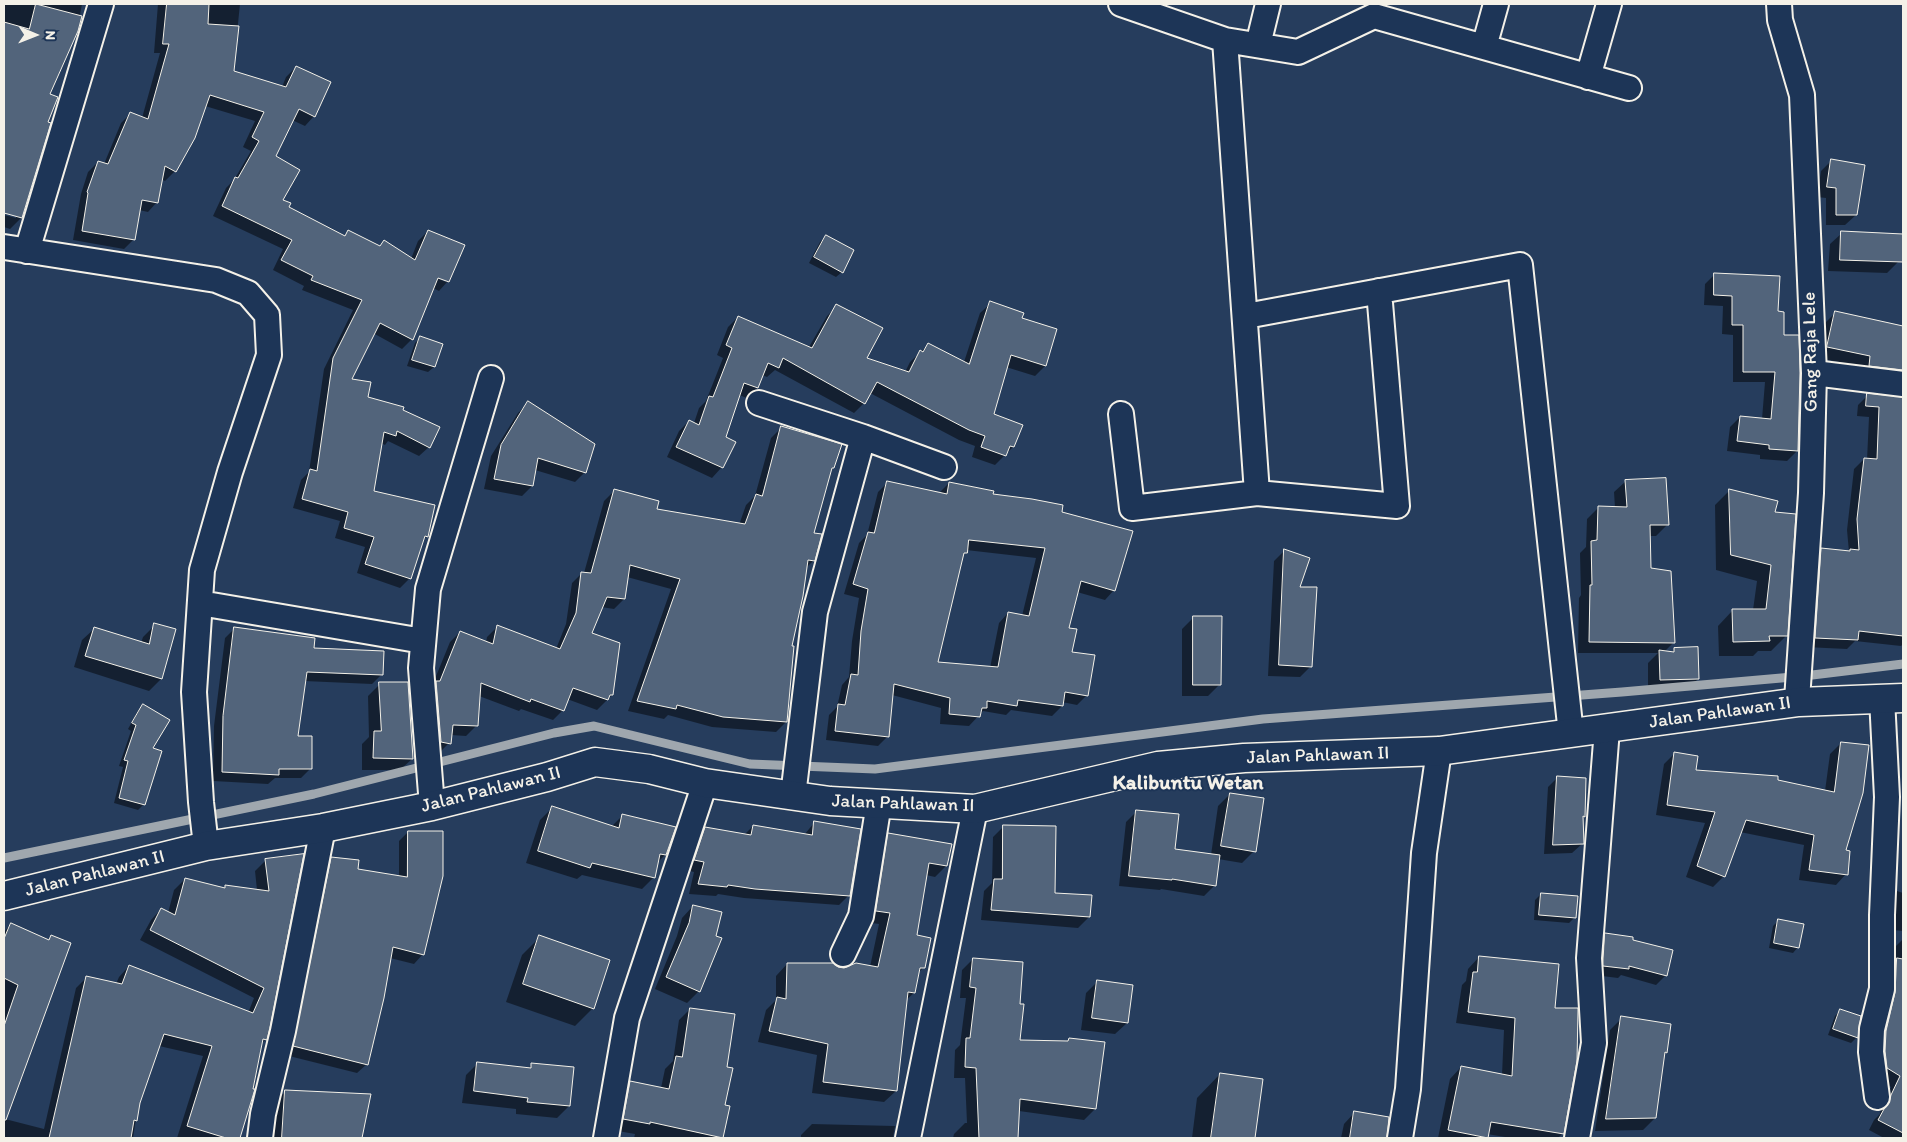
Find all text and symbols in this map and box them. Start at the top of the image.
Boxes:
north arrow [10,10,60,60]
text: N [42,30,59,40]
street label: Gang Raja Lele [1799,292,1823,412]
street label: Jalan Pahlawan II [1648,692,1792,734]
street label: Jalan Pahlawan II [1246,742,1390,770]
street label: Jalan Pahlawan II [419,762,563,818]
district label: Kalibuntu Wetan [1112,771,1264,797]
street label: Jalan Pahlawan II [831,790,975,818]
street label: Jalan Pahlawan II [23,846,167,902]

